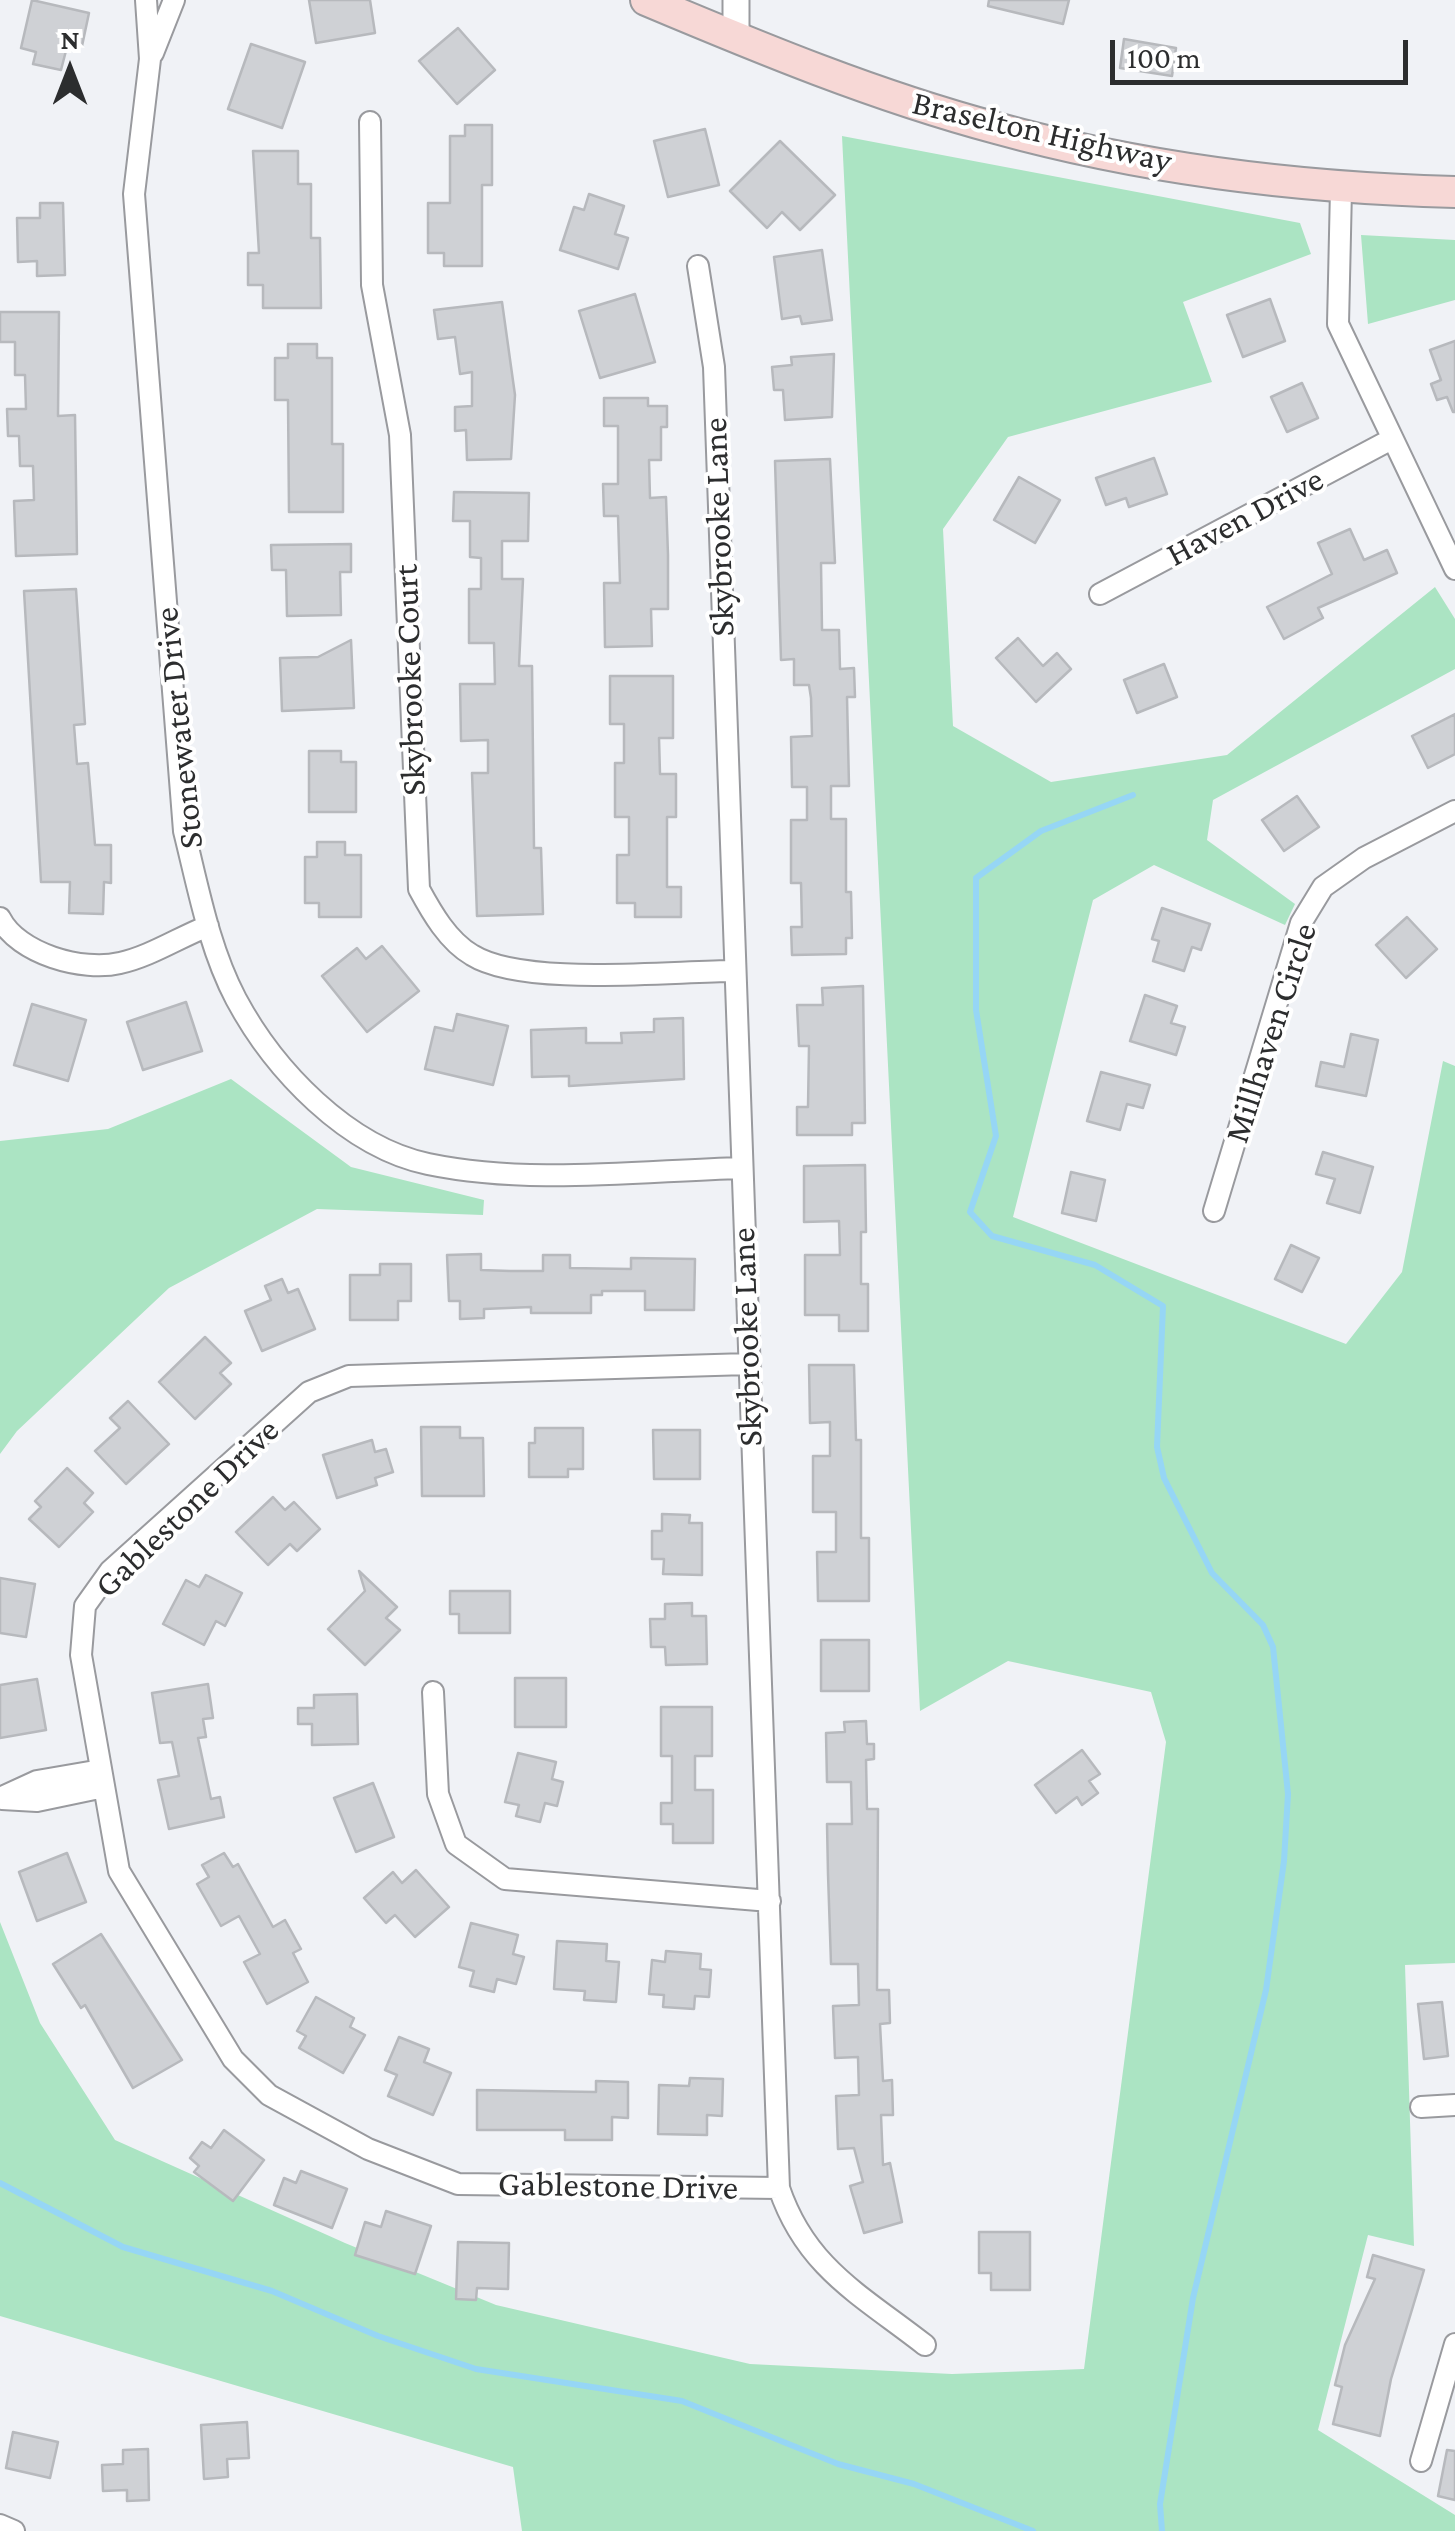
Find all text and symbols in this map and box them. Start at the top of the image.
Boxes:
north arrow [20,20,120,120]
scale bar [1115,20,1412,82]
text: N [60,24,80,55]
text: 100 m [1127,41,1201,74]
street label: Braselton Highway [908,82,1176,182]
street label: Skybrooke Lane [694,417,744,637]
street label: Haven Drive [1159,458,1331,576]
street label: Skybrooke Court [385,563,435,797]
street label: Stonewater Drive [145,605,213,851]
street label: Millhaven Circle [1216,918,1326,1148]
street label: Skybrooke Lane [722,1227,772,1447]
street label: Gablestone Drive [86,1409,288,1607]
street label: Gablestone Drive [498,2163,738,2209]

